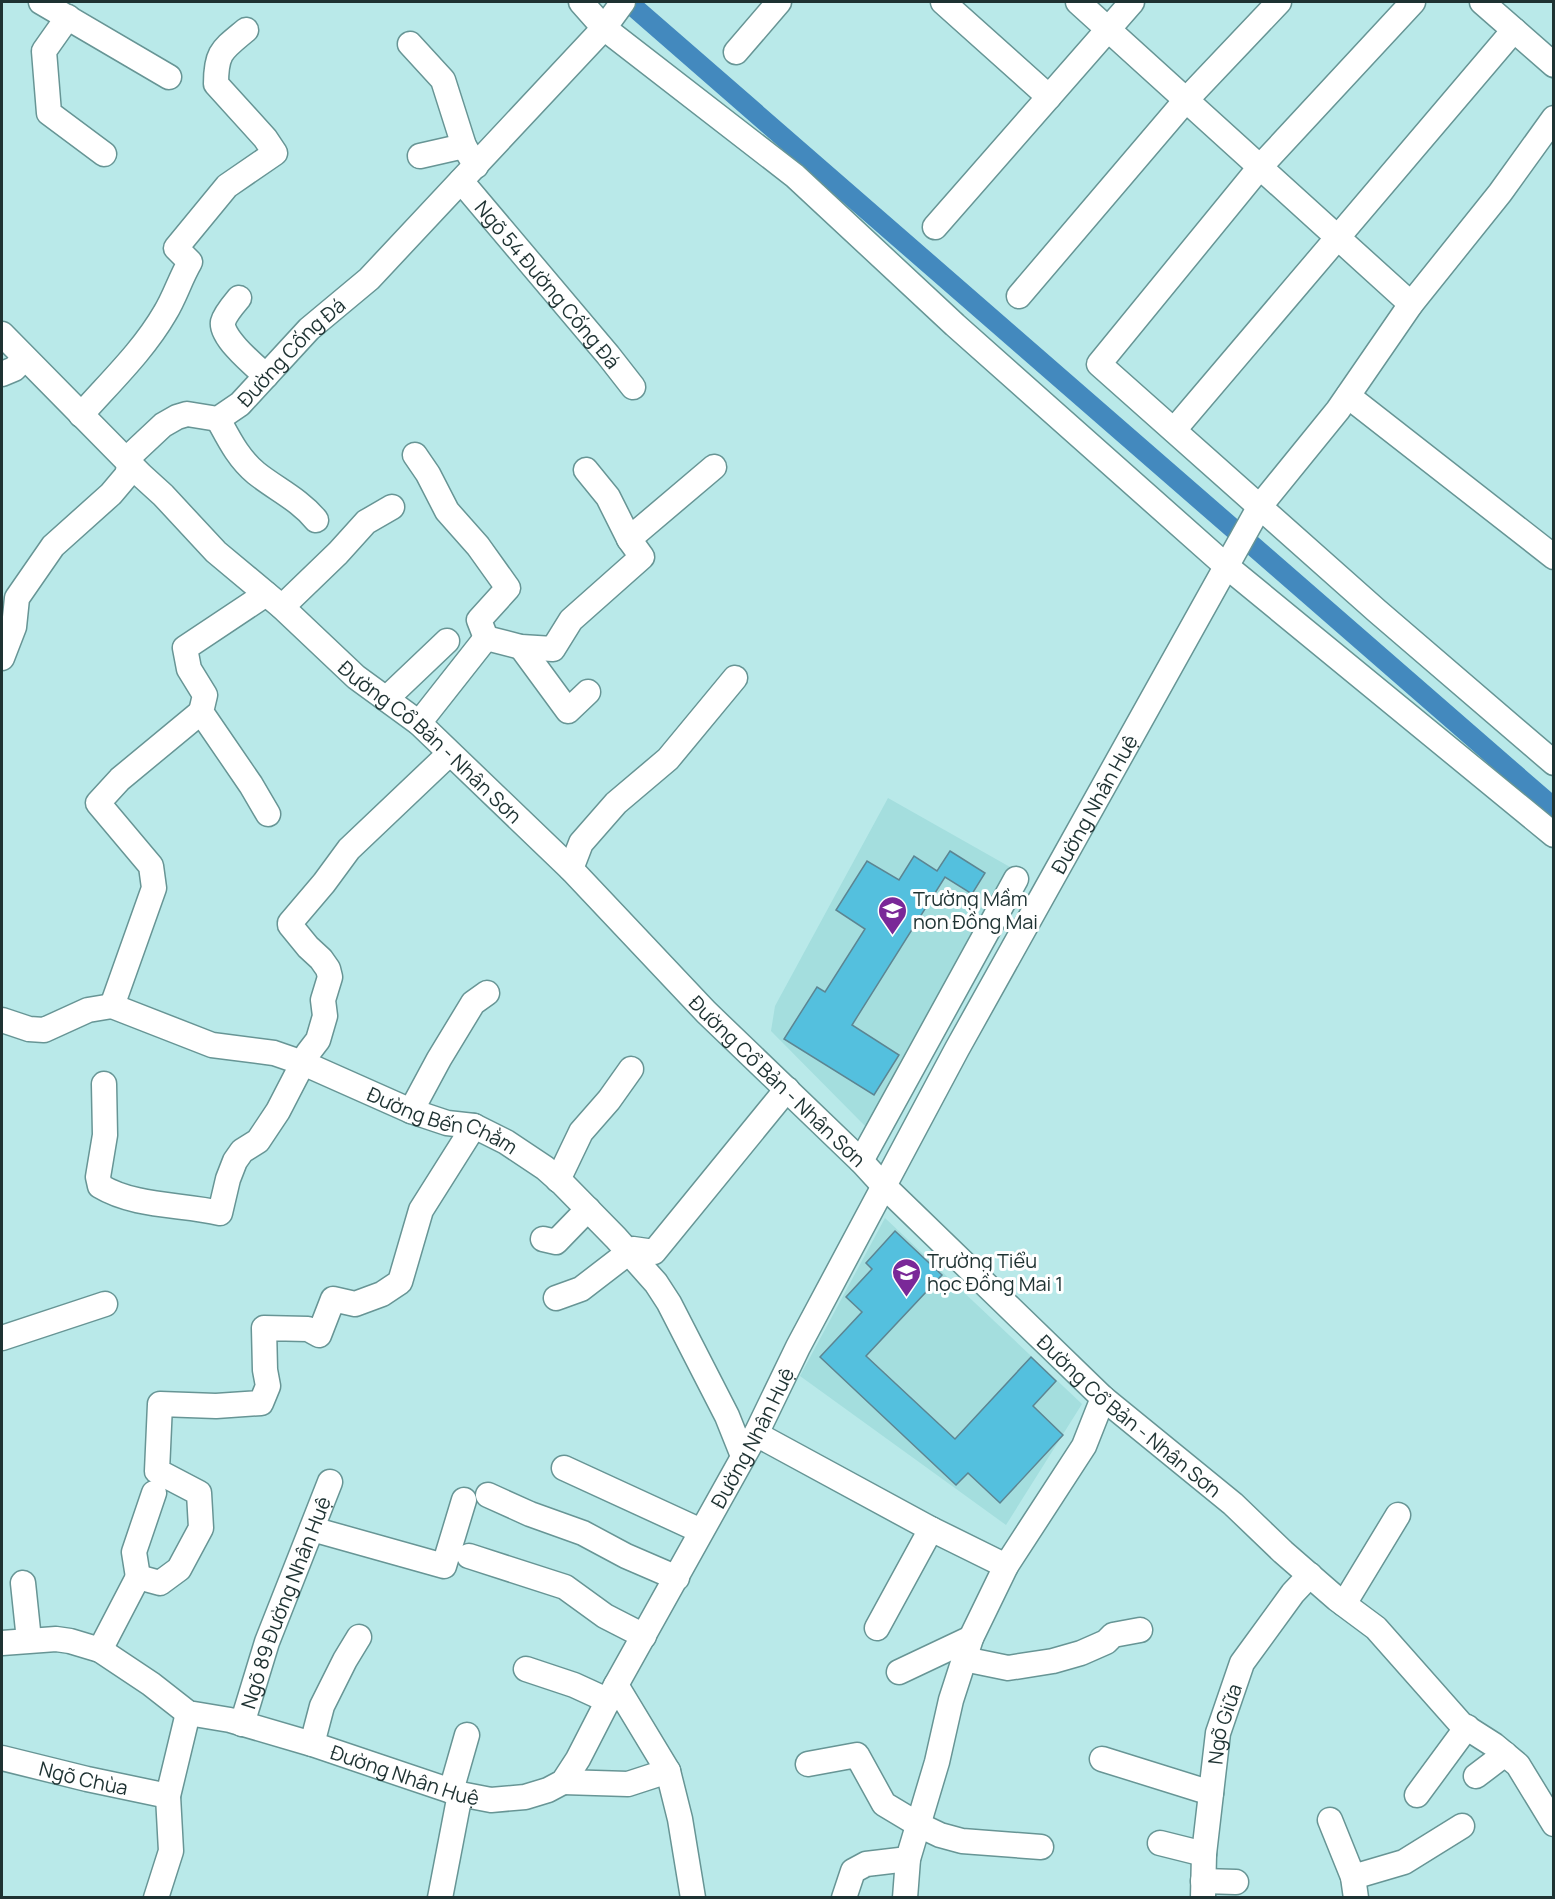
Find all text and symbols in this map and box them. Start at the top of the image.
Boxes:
street label: Ngõ 54 Đường Cống Đá [469,194,627,374]
street label: Đường Cống Đá [231,291,351,412]
street label: Đường Cổ Bản - Nhân Sơn [333,654,528,829]
street label: Đường Nhân Huệ [1044,730,1143,878]
place label: Trường Mầm non Đồng Mai [913,885,1038,935]
school or university icon: Trường Mầm non Đồng Mai [876,894,908,936]
street label: Đường Cổ Bản - Nhân Sơn [683,989,872,1172]
street label: Đường Bến Chằm [363,1080,523,1160]
place label: Trường Tiểu học Đồng Mai 1 [927,1247,1063,1297]
school or university icon: Trường Tiểu học Đồng Mai 1 [890,1256,922,1298]
street label: Đường Cổ Bản - Nhân Sơn [1032,1328,1227,1503]
street label: Đường Nhân Huệ [704,1363,800,1513]
street label: Ngõ 89 Đường Nhân Huệ [234,1492,337,1712]
street label: Ngõ Giữa [1201,1680,1248,1766]
street label: Đường Nhân Huệ [327,1738,482,1811]
street label: Ngõ Chùa [36,1754,131,1801]

